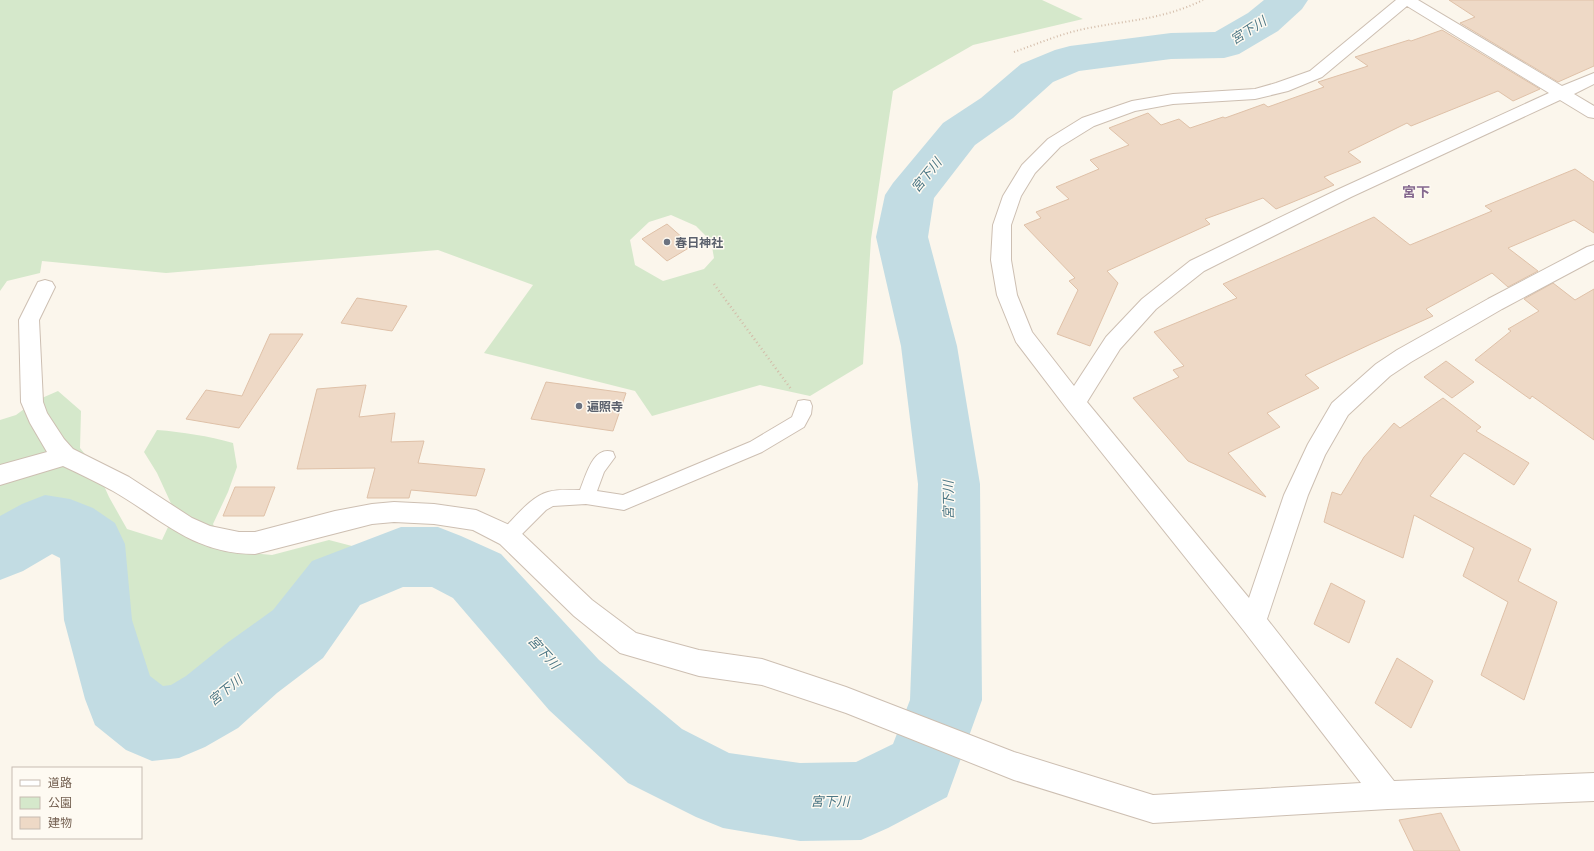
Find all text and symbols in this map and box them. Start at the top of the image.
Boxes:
water label: 宮下川 [1226,10,1271,49]
water label: 宮下川 [906,152,947,196]
district label: 宮下 [1402,181,1430,202]
place label: 春日神社 [675,233,723,252]
marker: 春日神社 [662,237,672,247]
place label: 遍照寺 [587,397,623,416]
marker: 遍照寺 [574,401,584,411]
water label: 宮下川 [938,478,958,520]
water label: 宮下川 [524,631,566,675]
water label: 宮下川 [204,669,248,710]
legend [12,767,142,839]
text: 道路 [48,773,72,792]
water label: 宮下川 [810,791,851,811]
text: 公園 [48,793,72,812]
text: 建物 [48,813,72,832]

